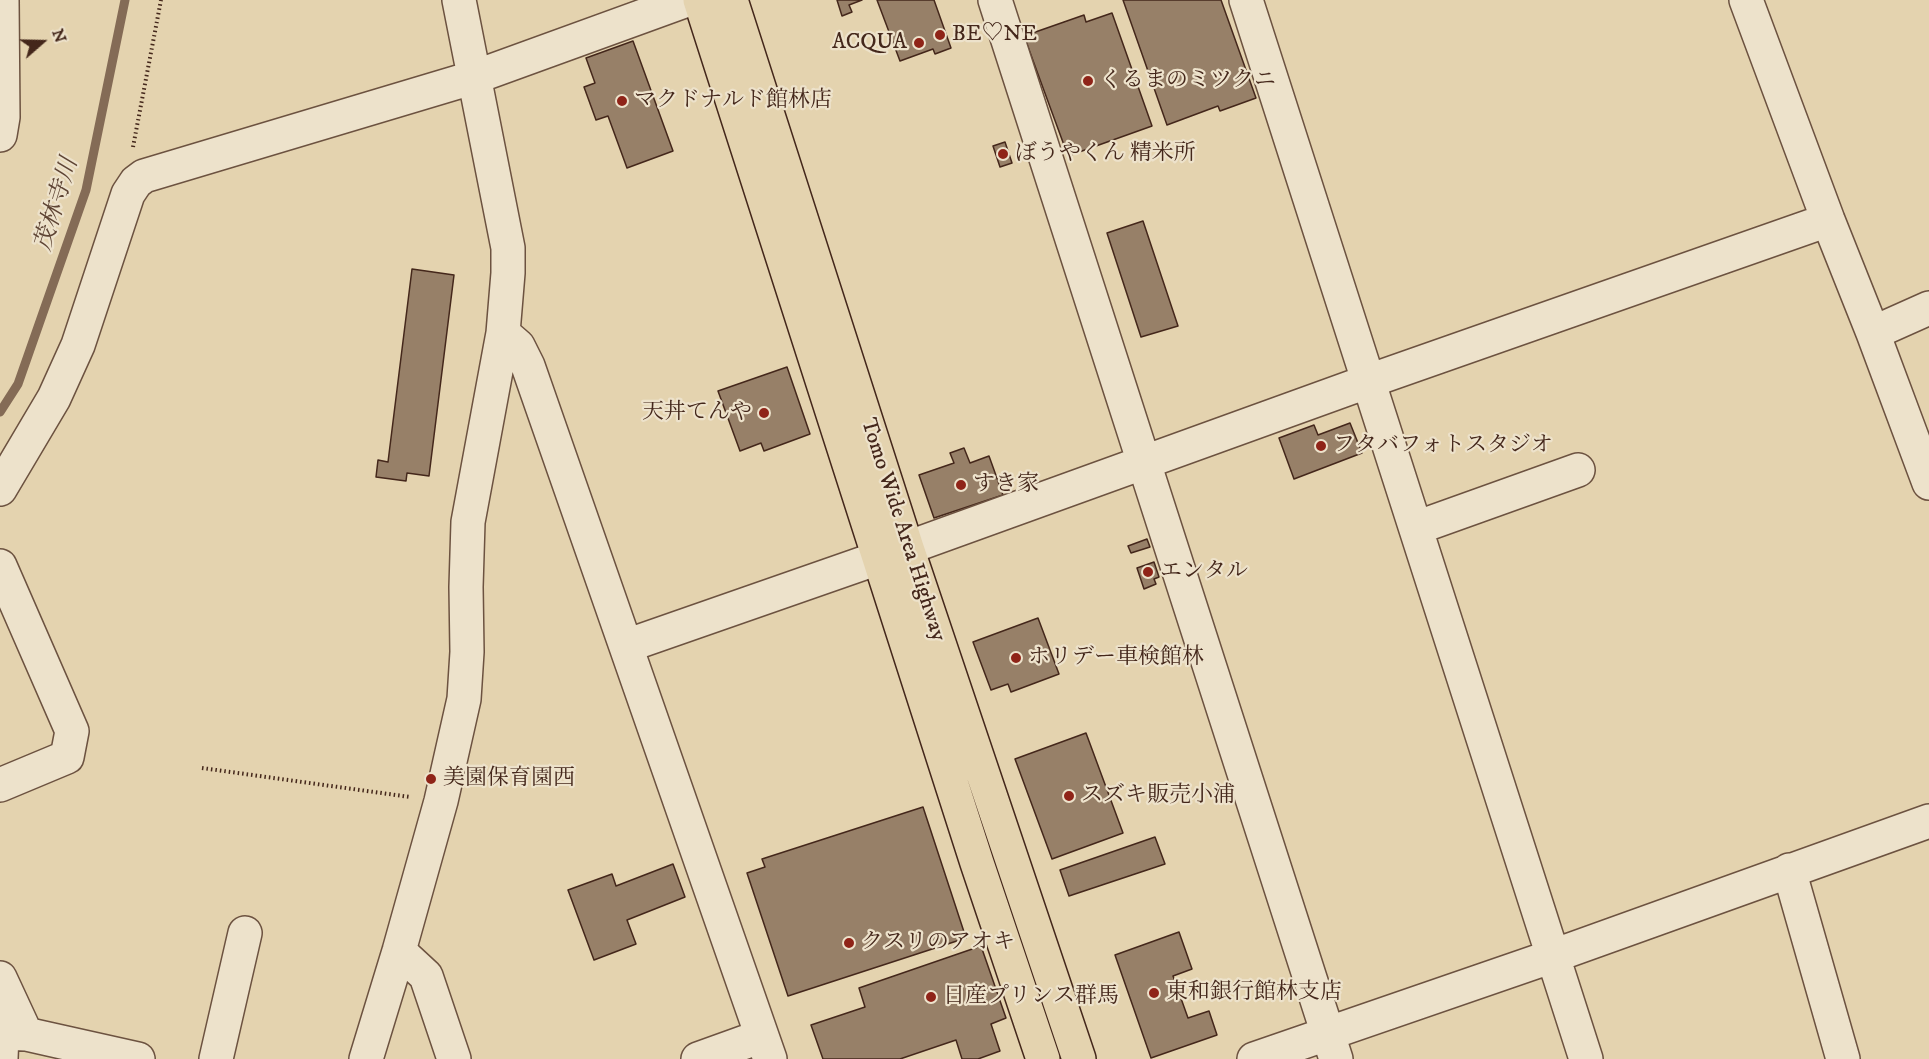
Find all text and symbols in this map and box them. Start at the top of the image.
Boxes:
north arrow [12,12,72,72]
place label: BE♡NE [952,22,1037,48]
text: N [47,26,71,45]
marker: BE♡NE [933,28,947,42]
place label: ACQUA [832,30,907,56]
marker: ACQUA [912,36,926,50]
place label: くるまのミツクニ [1100,68,1276,94]
marker: くるまのミツクニ [1081,74,1095,88]
place label: マクドナルド館林店 [634,88,832,114]
marker: マクドナルド館林店 [615,94,629,108]
place label: ぼうやくん 精米所 [1015,141,1196,167]
marker: ぼうやくん 精米所 [996,147,1010,161]
water label: 茂林寺川 [30,155,86,255]
place label: 天丼てんや [642,400,752,426]
marker: 天丼てんや [757,406,771,420]
street label: Tomo Wide Area Highway [853,415,951,645]
place label: フタバフォトスタジオ [1333,433,1553,459]
marker: フタバフォトスタジオ [1314,439,1328,453]
place label: すき家 [973,472,1039,498]
marker: すき家 [954,478,968,492]
place label: エンタル [1160,559,1248,585]
marker: エンタル [1141,565,1155,579]
place label: ホリデー車検館林 [1028,645,1204,671]
marker: ホリデー車検館林 [1009,651,1023,665]
place label: 美園保育園西 [443,766,575,792]
marker: 美園保育園西 [424,772,438,786]
place label: スズキ販売小浦 [1081,783,1235,809]
marker: スズキ販売小浦 [1062,789,1076,803]
place label: クスリのアオキ [861,930,1015,956]
marker: クスリのアオキ [842,936,856,950]
place label: 東和銀行館林支店 [1166,980,1342,1006]
place label: 日産プリンス群馬 [943,984,1119,1010]
marker: 東和銀行館林支店 [1147,986,1161,1000]
marker: 日産プリンス群馬 [924,990,938,1004]

